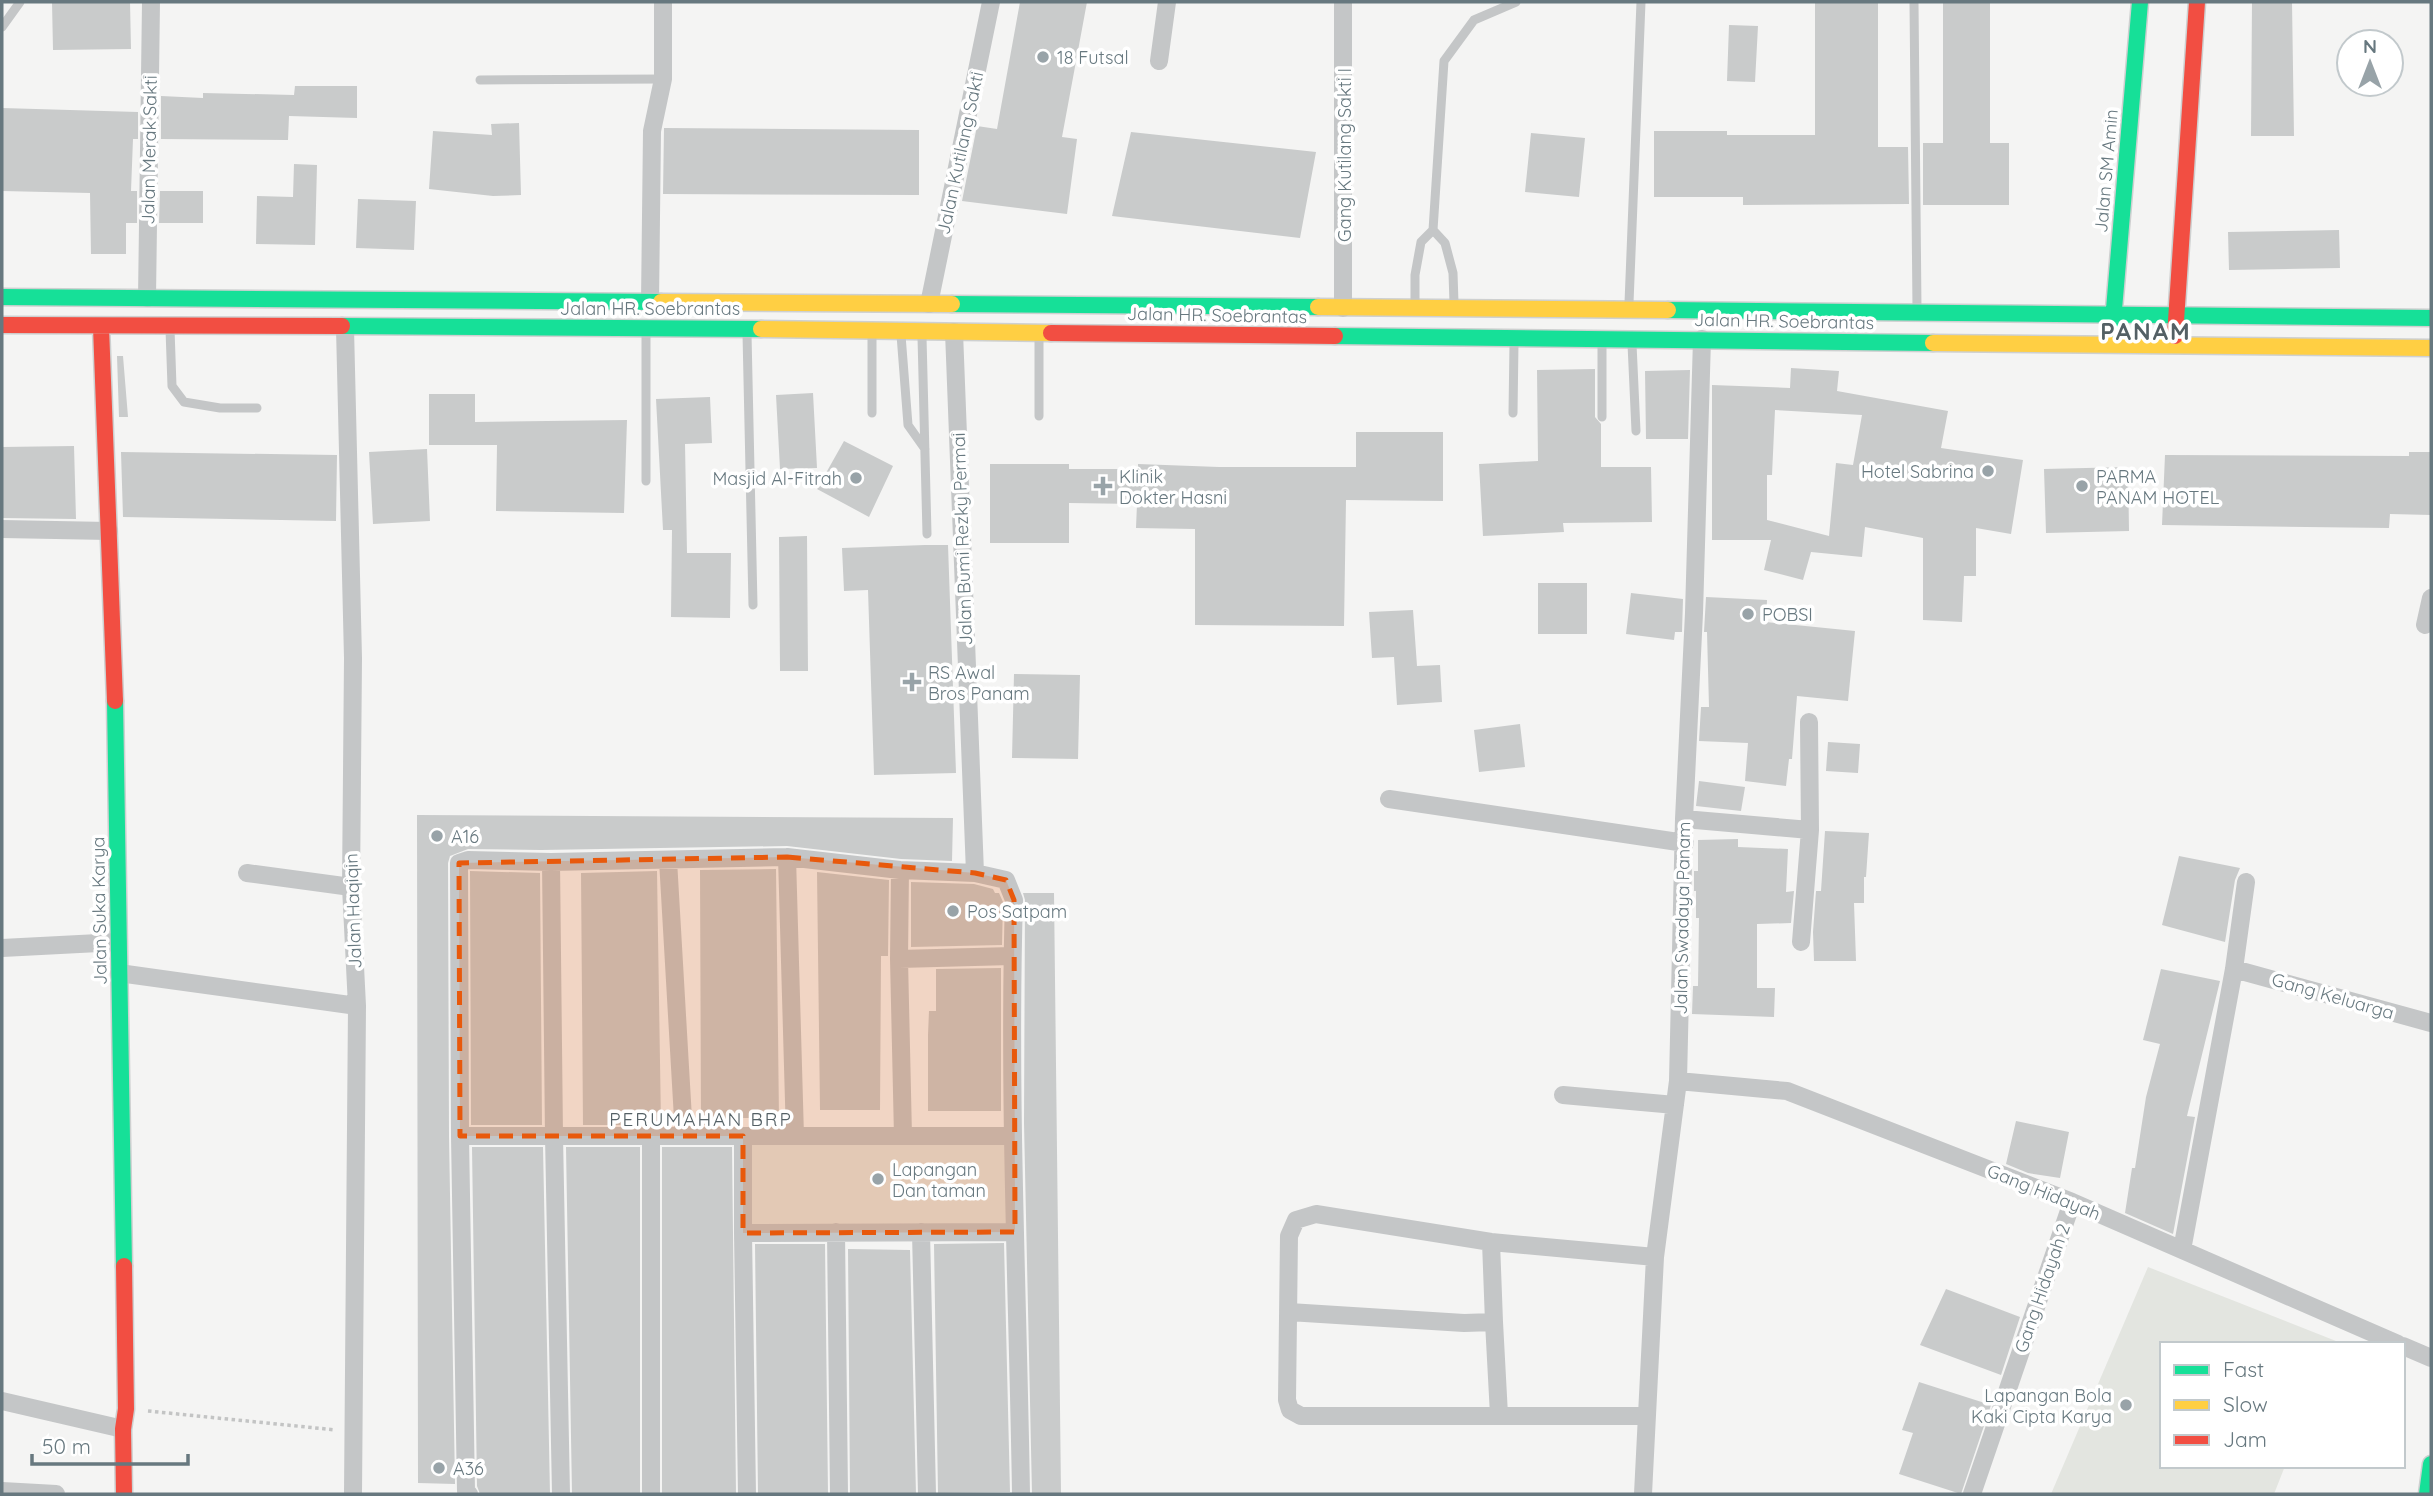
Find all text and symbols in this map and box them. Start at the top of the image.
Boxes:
north arrow [2335,28,2405,98]
text: N [2363,34,2377,58]
place label: 18 Futsal [1057,46,1129,69]
marker: 18 Futsal [1035,49,1051,65]
street label: Gang Kutilang Sakti I [1333,68,1356,242]
street label: Jalan Kutilang Sakti [932,69,988,237]
street label: Jalan Merak Sakti [136,75,162,225]
street label: Jalan SM Amin [2089,108,2123,234]
street label: Jalan HR. Soebrantas [560,297,740,320]
street label: Jalan HR. Soebrantas [1127,302,1307,328]
street label: Jalan HR. Soebrantas [1694,308,1874,334]
district label: PANAM [2100,316,2192,346]
street label: Jalan Bumi Rezky Permai [947,432,977,646]
place label: Hotel Sabrina [1861,460,1974,483]
marker: Hotel Sabrina [1980,463,1996,479]
place label: Klinik Dokter Hasni [1119,465,1227,509]
place label: PARMA PANAM HOTEL [2096,465,2220,509]
place label: Masjid Al-Fitrah [712,467,842,490]
marker: Masjid Al-Fitrah [848,470,864,486]
marker: Klinik Dokter Hasni [1093,476,1113,496]
marker: PARMA PANAM HOTEL [2074,478,2090,494]
place label: POBSI [1762,603,1813,626]
marker: POBSI [1740,606,1756,622]
place label: RS Awal Bros Panam [928,661,1030,705]
marker: RS Awal Bros Panam [902,672,922,692]
street label: Jalan Swadaya Panam [1669,821,1695,1015]
place label: A16 [451,825,479,848]
marker: A16 [429,828,445,844]
street label: Jalan Suka Karya [86,837,112,985]
street label: Jalan Haqiqin [339,853,367,969]
place label: Pos Satpam [967,900,1067,923]
marker: Pos Satpam [945,903,961,919]
street label: Gang Keluarga [2269,968,2397,1024]
district label: PERUMAHAN BRP [609,1107,793,1131]
place label: Lapangan Dan taman [892,1158,986,1202]
street label: Gang Hidayah [1984,1159,2104,1225]
marker: Lapangan Dan taman [870,1171,886,1187]
street label: Gang Hidayah 2 [2009,1220,2075,1356]
legend [2160,1342,2405,1468]
text: Fast [2223,1356,2264,1382]
place label: Lapangan Bola Kaki Cipta Karya [1971,1384,2112,1428]
text: Slow [2223,1391,2268,1417]
marker: Lapangan Bola Kaki Cipta Karya [2118,1397,2134,1413]
scale bar [32,1422,187,1466]
text: Jam [2223,1426,2267,1452]
text: 50 m [42,1433,91,1459]
place label: A36 [453,1457,484,1480]
marker: A36 [431,1460,447,1476]

